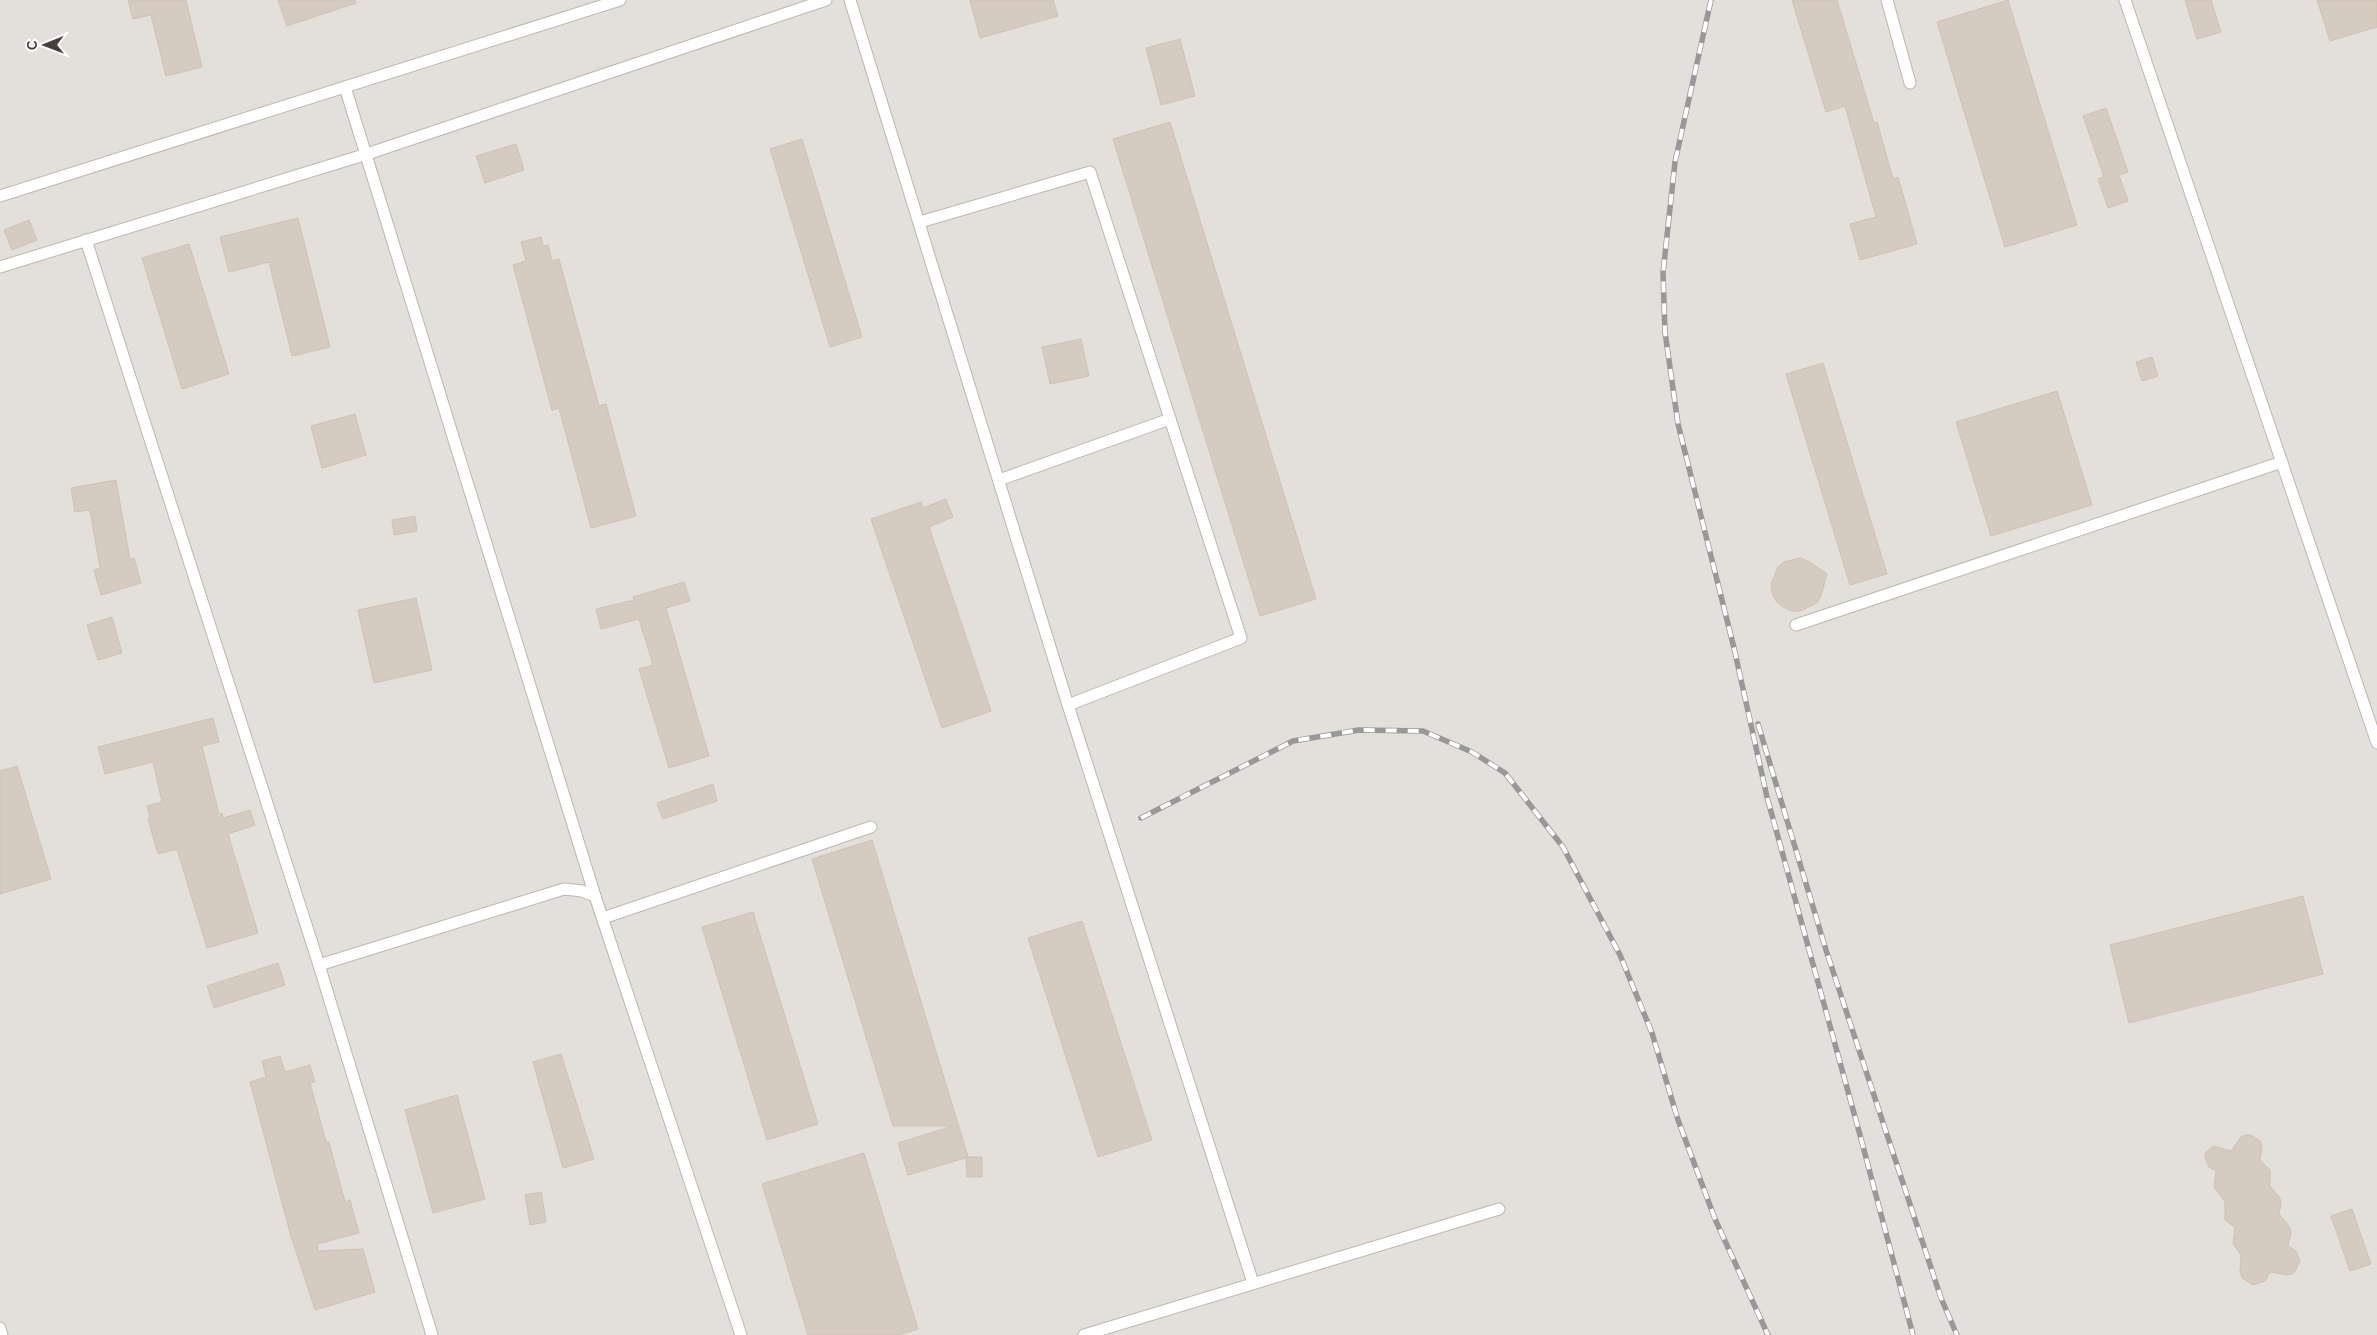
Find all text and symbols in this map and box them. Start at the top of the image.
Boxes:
north arrow [20,20,70,70]
text: С [24,40,40,50]

